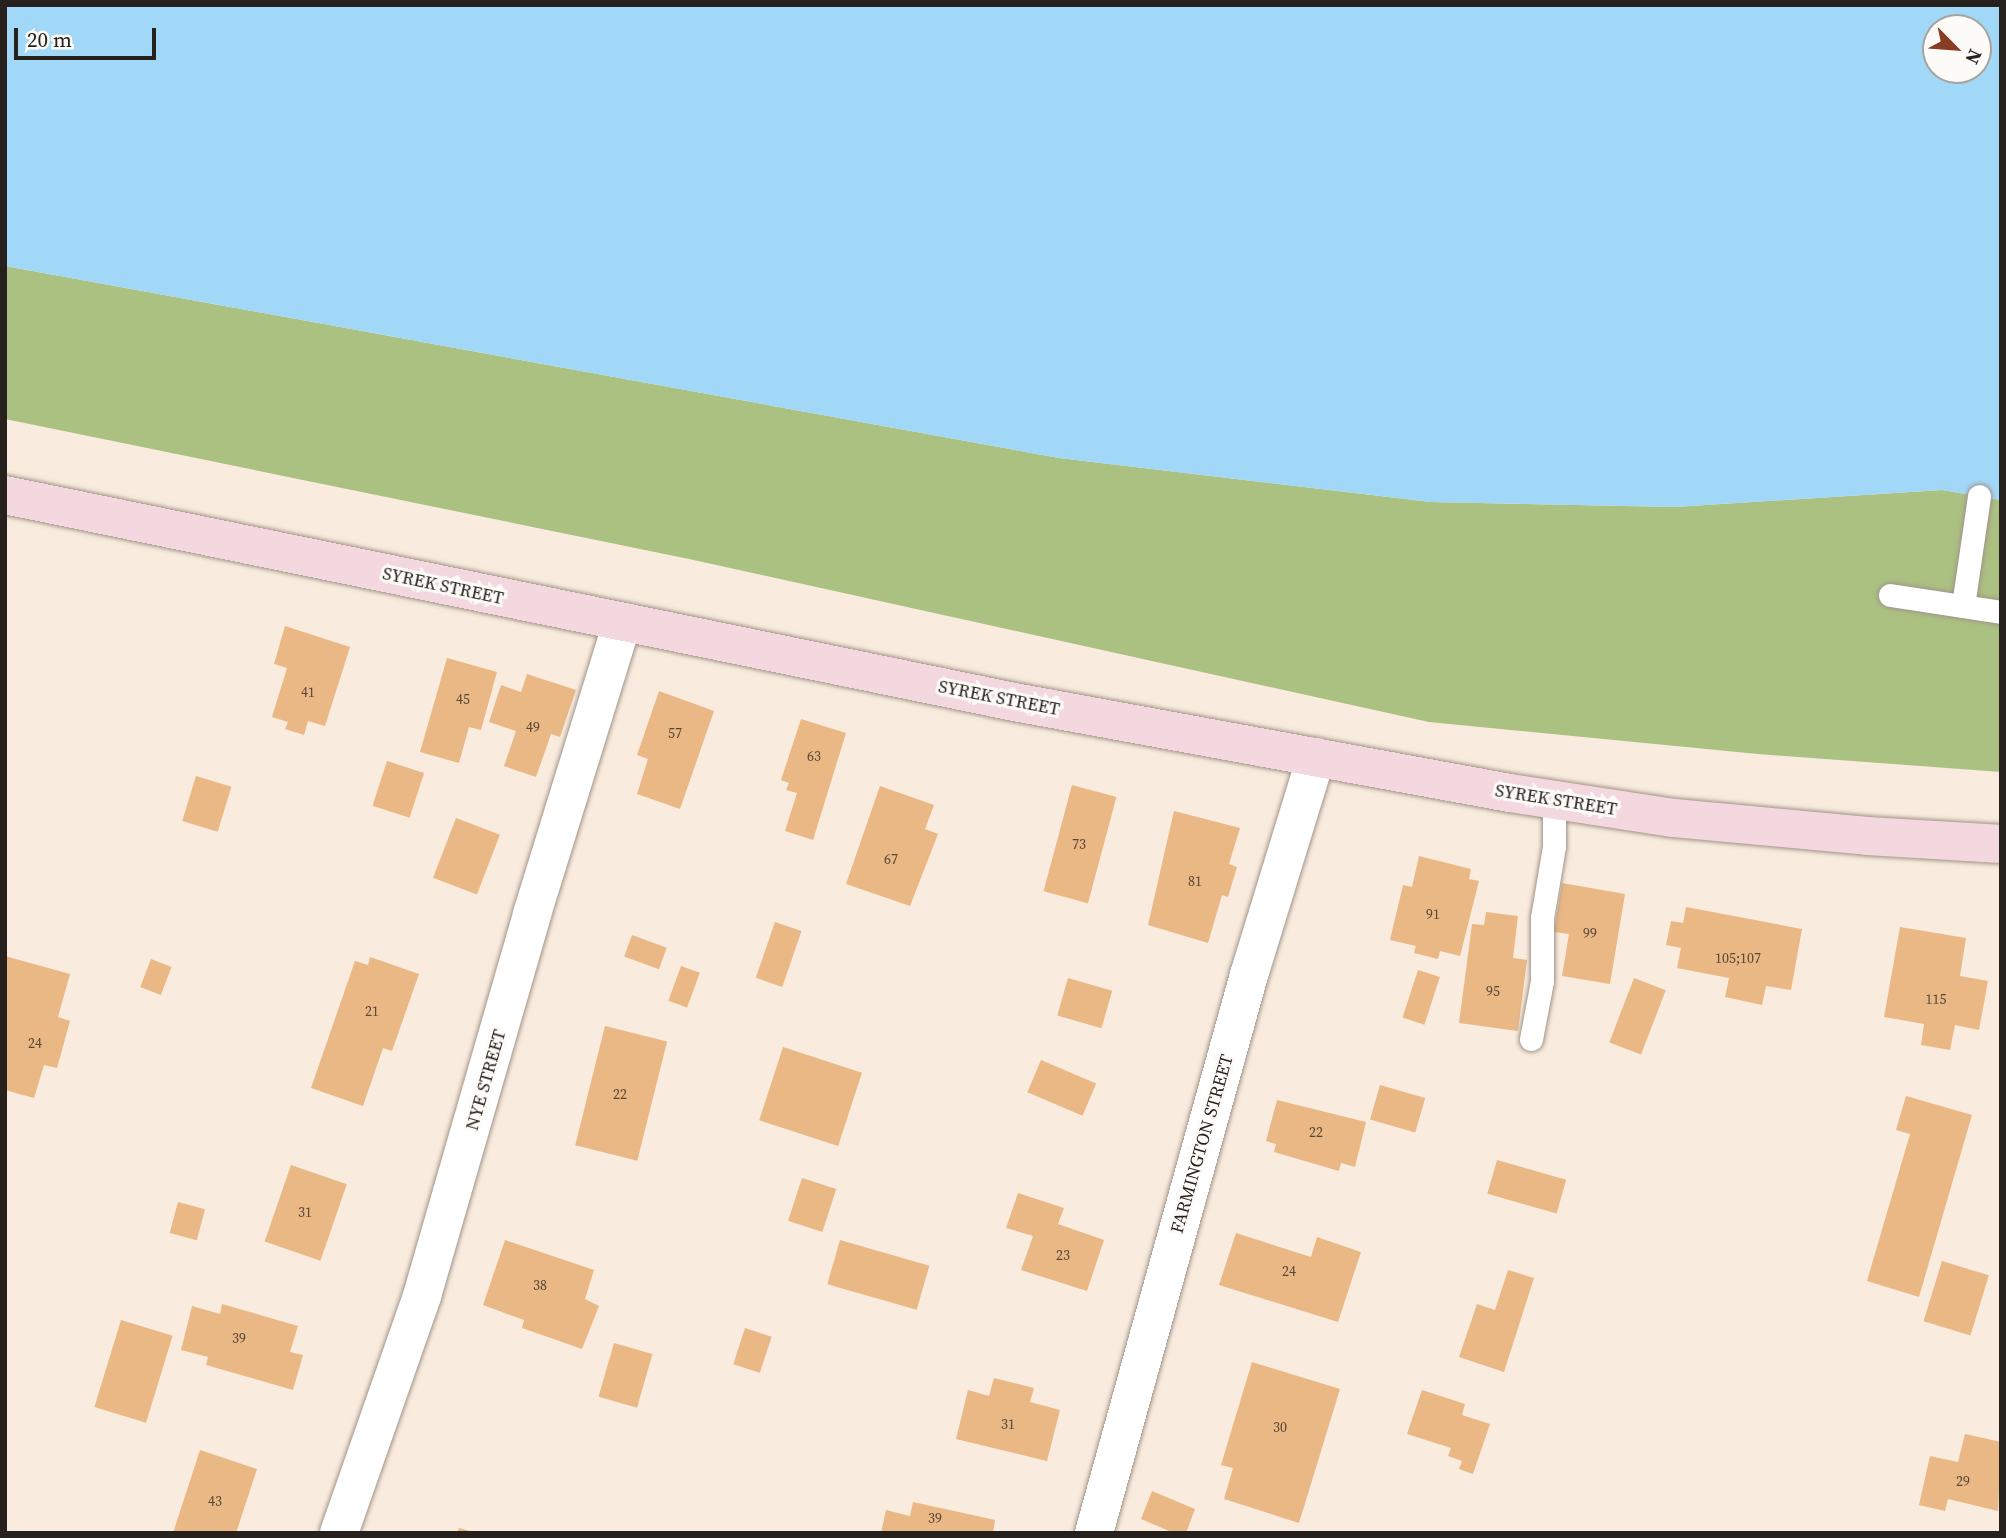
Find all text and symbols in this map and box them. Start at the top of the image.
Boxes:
scale bar [18,14,159,58]
north arrow [1922,14,1992,84]
text: 20 m [27,25,72,54]
text: N [1960,45,1989,69]
street label: SYREK STREET [381,563,505,609]
street label: SYREK STREET [937,676,1061,720]
house number: 41 [301,684,315,700]
house number: 45 [456,691,470,707]
house number: 49 [526,719,540,735]
house number: 57 [668,725,682,741]
house number: 63 [807,748,821,764]
street label: SYREK STREET [1494,780,1618,820]
house number: 73 [1072,836,1086,852]
house number: 67 [884,851,898,867]
house number: 81 [1188,873,1202,889]
house number: 91 [1426,906,1440,922]
house number: 99 [1583,925,1597,941]
house number: 105;107 [1715,950,1761,966]
house number: 95 [1486,983,1500,999]
house number: 115 [1926,991,1946,1007]
house number: 21 [365,1003,379,1019]
street label: NYE STREET [461,1027,511,1133]
house number: 24 [28,1035,42,1051]
street label: FARMINGTON STREET [1166,1052,1238,1236]
house number: 22 [613,1086,627,1102]
house number: 22 [1309,1124,1323,1140]
house number: 31 [298,1204,312,1220]
house number: 23 [1056,1247,1070,1263]
house number: 24 [1282,1263,1296,1279]
house number: 38 [533,1277,547,1293]
house number: 39 [232,1330,246,1346]
house number: 31 [1001,1416,1015,1432]
house number: 30 [1273,1419,1287,1435]
house number: 29 [1956,1473,1970,1489]
house number: 43 [208,1493,222,1509]
house number: 39 [928,1510,942,1526]

